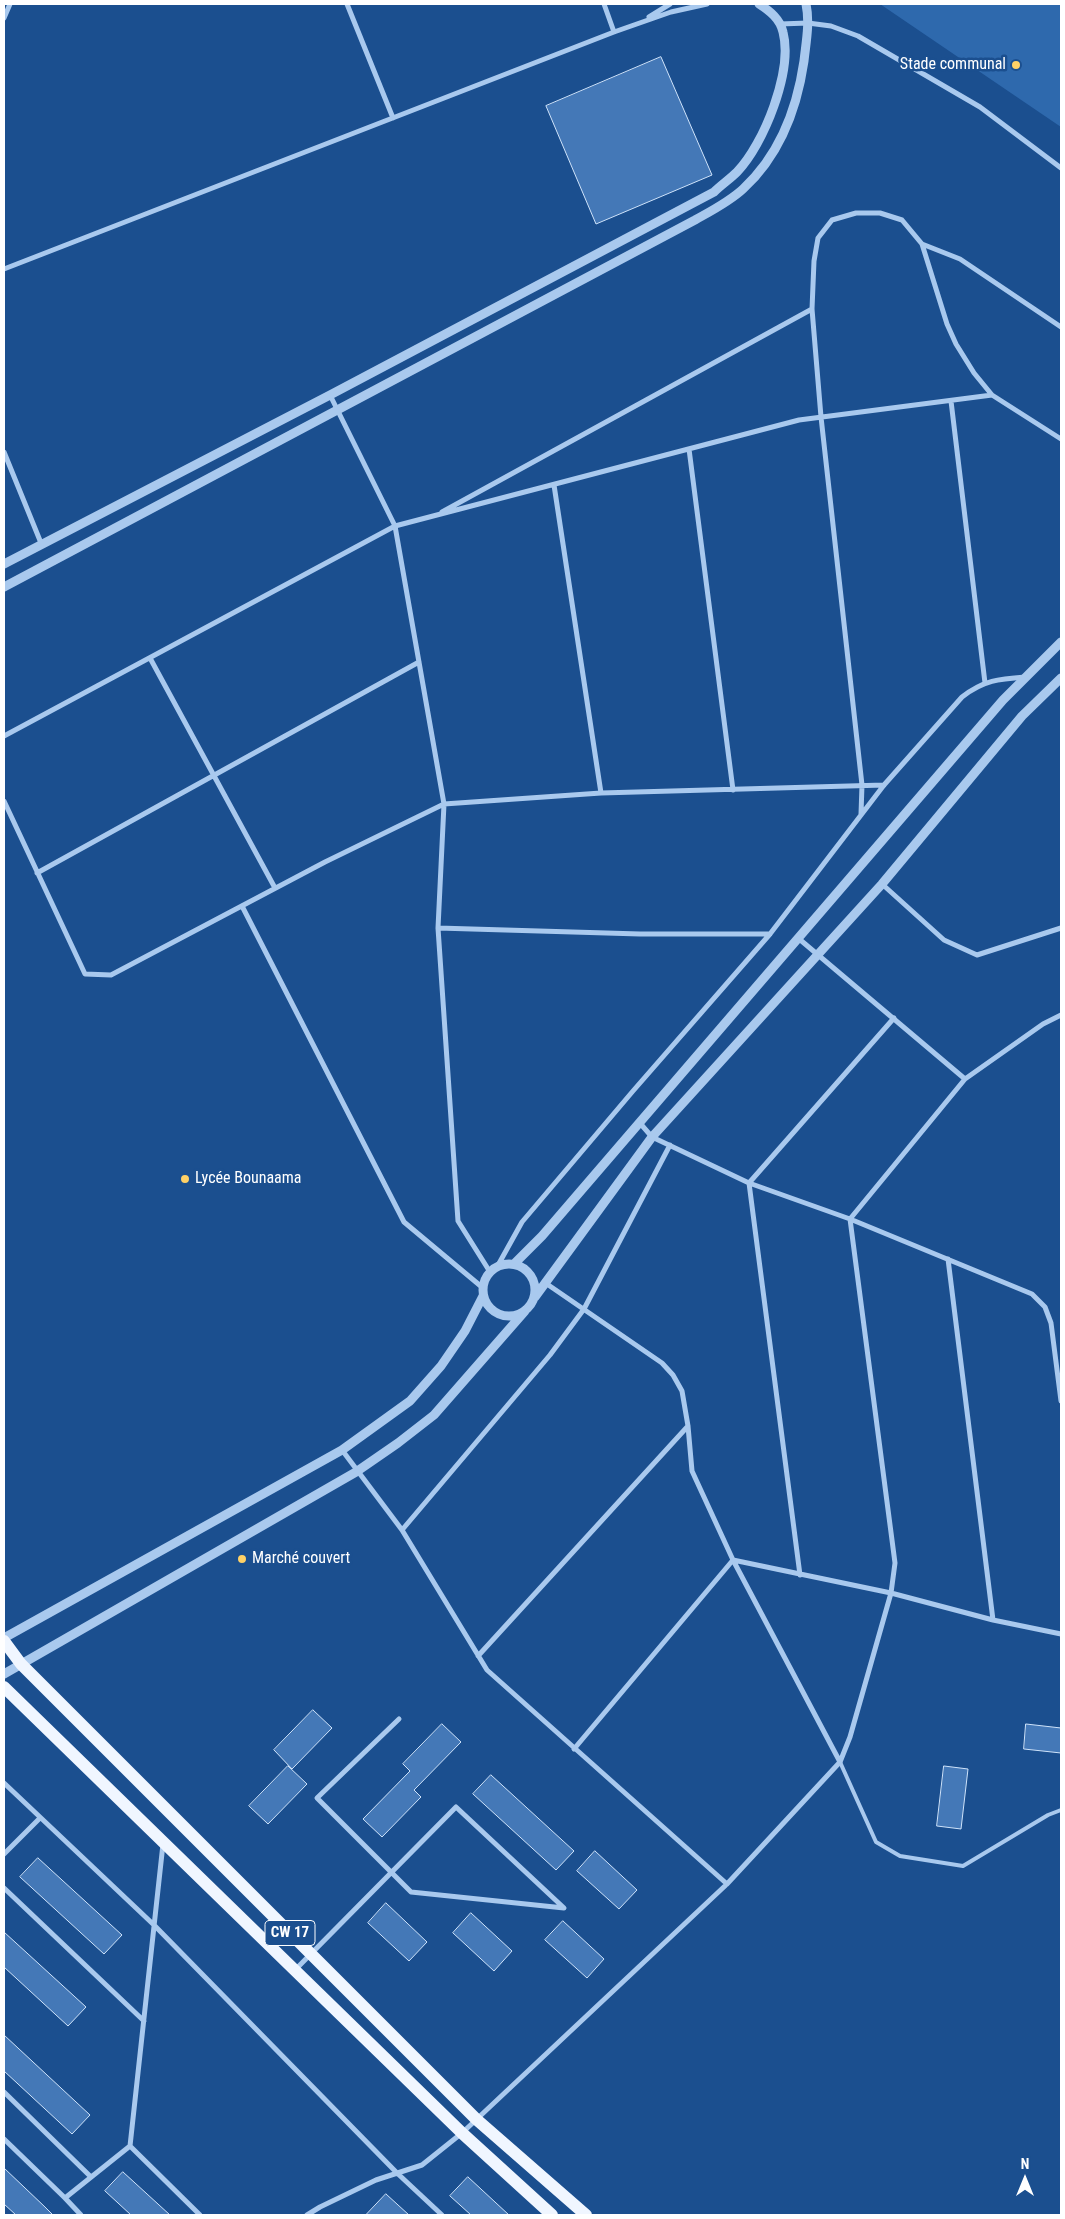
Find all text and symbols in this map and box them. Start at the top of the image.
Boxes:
place label: Stade communal [900,55,1006,75]
marker: Stade communal [1010,59,1022,71]
place label: Lycée Bounaama [195,1169,301,1189]
marker: Lycée Bounaama [179,1173,191,1185]
place label: Marché couvert [252,1549,350,1569]
marker: Marché couvert [236,1553,248,1565]
road number: CW 17 [265,1920,315,1946]
north arrow [1000,2154,1050,2204]
text: N [1021,2156,1029,2172]

